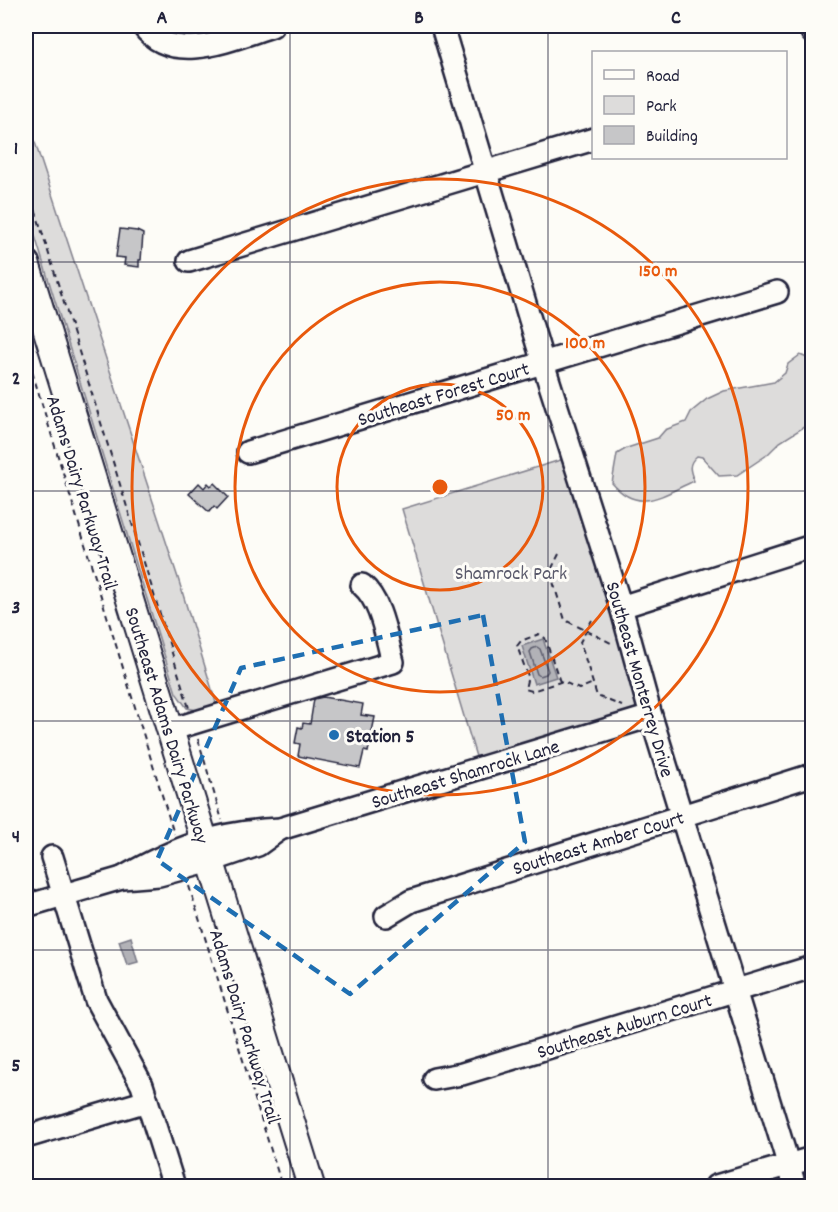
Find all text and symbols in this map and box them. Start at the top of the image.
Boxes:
text: A [157,5,168,33]
text: B [414,5,424,33]
text: C [671,5,681,33]
legend [592,51,787,159]
text: Road [646,65,680,90]
text: Park [646,95,677,120]
text: Building [646,125,698,150]
text: 1 [14,136,18,164]
text: 150 m [639,260,677,285]
text: 100 m [565,332,605,357]
street label: Southeast Forest Court [355,356,533,435]
text: 2 [12,366,20,394]
street label: Adams Dairy Parkway Trail [37,392,123,594]
text: 50 m [496,404,530,429]
centre of rings [430,477,450,497]
park label: Shamrock Park [455,561,567,589]
street label: Southeast Monterrey Drive [597,579,680,781]
text: 3 [12,595,20,623]
street label: Southeast Adams Dairy Parkway [116,604,215,848]
place label: Station 5 [346,724,415,752]
marker: Station 5 [327,728,341,742]
street label: Southeast Shamrock Lane [368,734,564,818]
street label: Southeast Amber Court [510,805,688,884]
text: 4 [12,824,20,852]
street label: Adams Dairy Parkway Trail [200,926,286,1128]
street label: Southeast Auburn Court [534,988,716,1068]
text: 5 [11,1053,21,1081]

